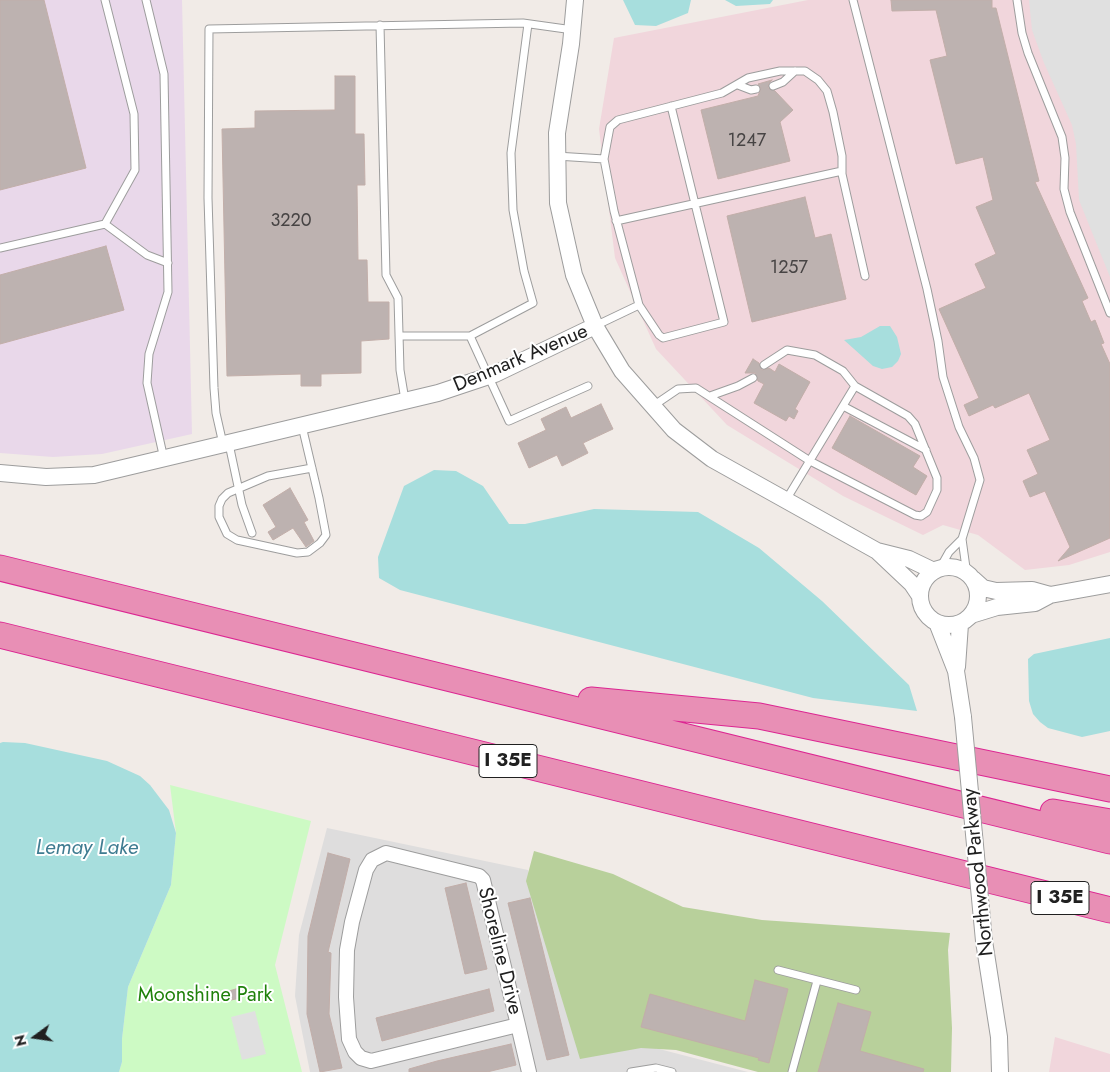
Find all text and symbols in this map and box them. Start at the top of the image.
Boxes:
house number: 1247 [728,131,766,153]
house number: 3220 [270,211,312,233]
house number: 1257 [770,258,808,280]
street label: Denmark Avenue [450,320,592,398]
road number: I 35E [479,744,537,778]
street label: Northwood Parkway [958,787,1000,957]
water label: Lemay Lake [36,836,138,862]
road number: I 35E [1031,881,1089,914]
street label: Shoreline Drive [472,885,526,1017]
park label: Moonshine Park [138,984,272,1008]
north arrow [10,1012,60,1062]
text: N [9,1033,31,1048]

